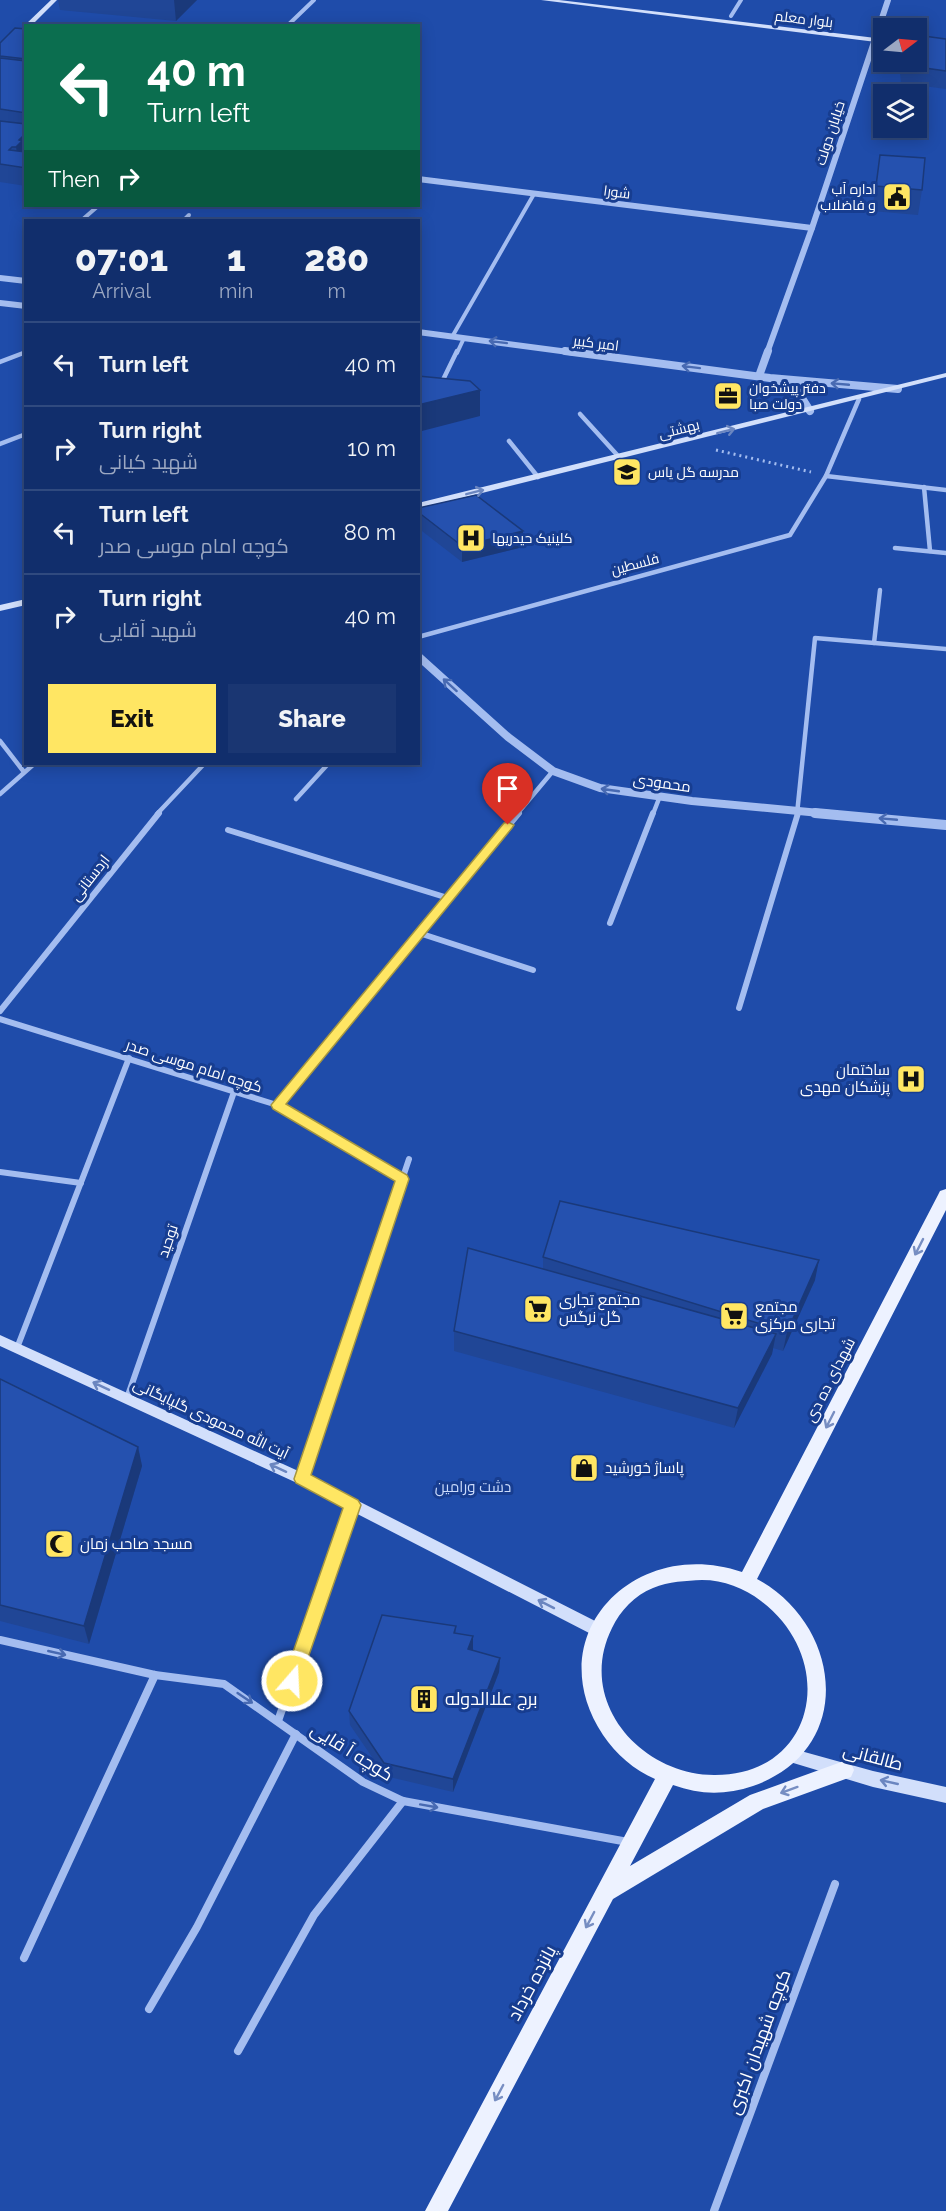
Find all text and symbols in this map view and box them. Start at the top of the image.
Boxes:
street label: بلوار معلم [774,7,834,32]
north arrow [873,18,927,72]
map controls [873,18,927,138]
text: 40 m [147,47,246,96]
icon: left [48,48,126,126]
button: layers [873,84,927,138]
text: Turn left [147,97,250,128]
street label: خیابان دولت [812,99,848,167]
icon: right [112,162,145,195]
text: Then [48,166,100,192]
place label: اداره آب و فاضلاب [820,181,876,213]
public building icon: اداره آب و فاضلاب [881,181,913,213]
street label: شورا [603,182,631,202]
text: 07:01 [75,237,168,279]
text: 1 [227,237,246,279]
text: 280 [304,237,369,279]
text: Arrival [92,279,151,303]
text: min [219,279,254,303]
text: m [328,279,346,303]
street label: امیر کبیر [571,332,620,354]
one-way arrow [489,337,508,348]
icon: left [48,348,81,381]
text: Turn left [99,351,189,377]
text: 40 m [345,351,396,377]
one-way arrow [682,362,702,373]
one-way arrow [830,378,850,389]
office icon: دفتر پیشخوان دولت صبا [712,380,744,412]
place label: دفتر پیشخوان دولت صبا [749,380,826,412]
street label: بهشتی [657,416,701,442]
text: Turn right [99,417,202,443]
one-way arrow [716,425,735,437]
icon: right [48,432,81,465]
text: 10 m [347,435,396,461]
text: شهید کیانی [99,450,198,474]
school or university icon: مدرسه گل یاس [611,456,643,488]
place label: مدرسه گل یاس [648,464,739,480]
one-way arrow [466,486,485,498]
text: Turn left [99,501,189,527]
icon: left [48,516,81,549]
text: 80 m [344,519,396,545]
hospital icon: کلینیک حیدریها [455,522,487,554]
place label: کلینیک حیدریها [492,530,573,546]
text: کوچه امام موسی صدر [99,534,289,558]
street label: فلسطین [609,550,661,578]
text: Turn right [99,585,202,611]
icon: right [48,600,81,633]
text: 40 m [345,603,396,629]
text: شهید آقایی [99,618,197,642]
one-way arrow [443,678,458,692]
button: Exit [48,684,216,753]
button: Share [228,684,396,753]
pin [482,763,533,825]
street label: محمودی [632,770,692,797]
icon: arrive [491,772,524,805]
one-way arrow [601,784,621,795]
one-way arrow [878,813,898,824]
street label: اردستانی [66,851,114,905]
street label: کوچه امام موسی صدر [122,1035,264,1097]
place label: ساختمان پزشکان مهدی [800,1061,890,1097]
hospital icon: ساختمان پزشکان مهدی [895,1063,927,1095]
street label: توحید [154,1222,182,1260]
one-way arrow [913,1237,924,1255]
place label: مجتمع تجاری گل نرگس [559,1291,640,1327]
supermarket icon: مجتمع تجاری گل نرگس [522,1293,554,1325]
place label: مجتمع تجاری مرکزی [755,1298,835,1334]
supermarket icon: مجتمع تجاری مرکزی [718,1300,750,1332]
street label: شهدای ده دی [801,1335,860,1426]
street label: آیت الله محمودی گلپایگانی [130,1374,292,1464]
one-way arrow [93,1380,111,1392]
one-way arrow [823,1410,835,1428]
shop icon: پاساژ خورشید [568,1452,600,1484]
place label: پاساژ خورشید [605,1459,684,1478]
one-way arrow [270,1461,288,1473]
park label: دشت ورامین [435,1478,511,1497]
mosque icon: مسجد صاحب زمان [43,1528,75,1560]
place label: مسجد صاحب زمان [80,1535,193,1554]
one-way arrow [537,1598,555,1609]
one-way arrow [47,1648,66,1660]
position arrow [260,1649,324,1713]
building icon: برج علاالدوله [408,1683,440,1715]
place label: برج علاالدوله [445,1688,538,1711]
one-way arrow [236,1692,253,1704]
street label: کوچه آ قایی [306,1718,397,1787]
street label: طالقانی [841,1738,905,1776]
one-way arrow [880,1776,899,1787]
one-way arrow [780,1786,799,1797]
one-way arrow [419,1800,439,1811]
one-way arrow [584,1911,595,1929]
street label: پانزده خرداد [503,1942,562,2025]
street label: کوچه شهیدان اکبری [723,1967,796,2118]
one-way arrow [493,2083,504,2101]

